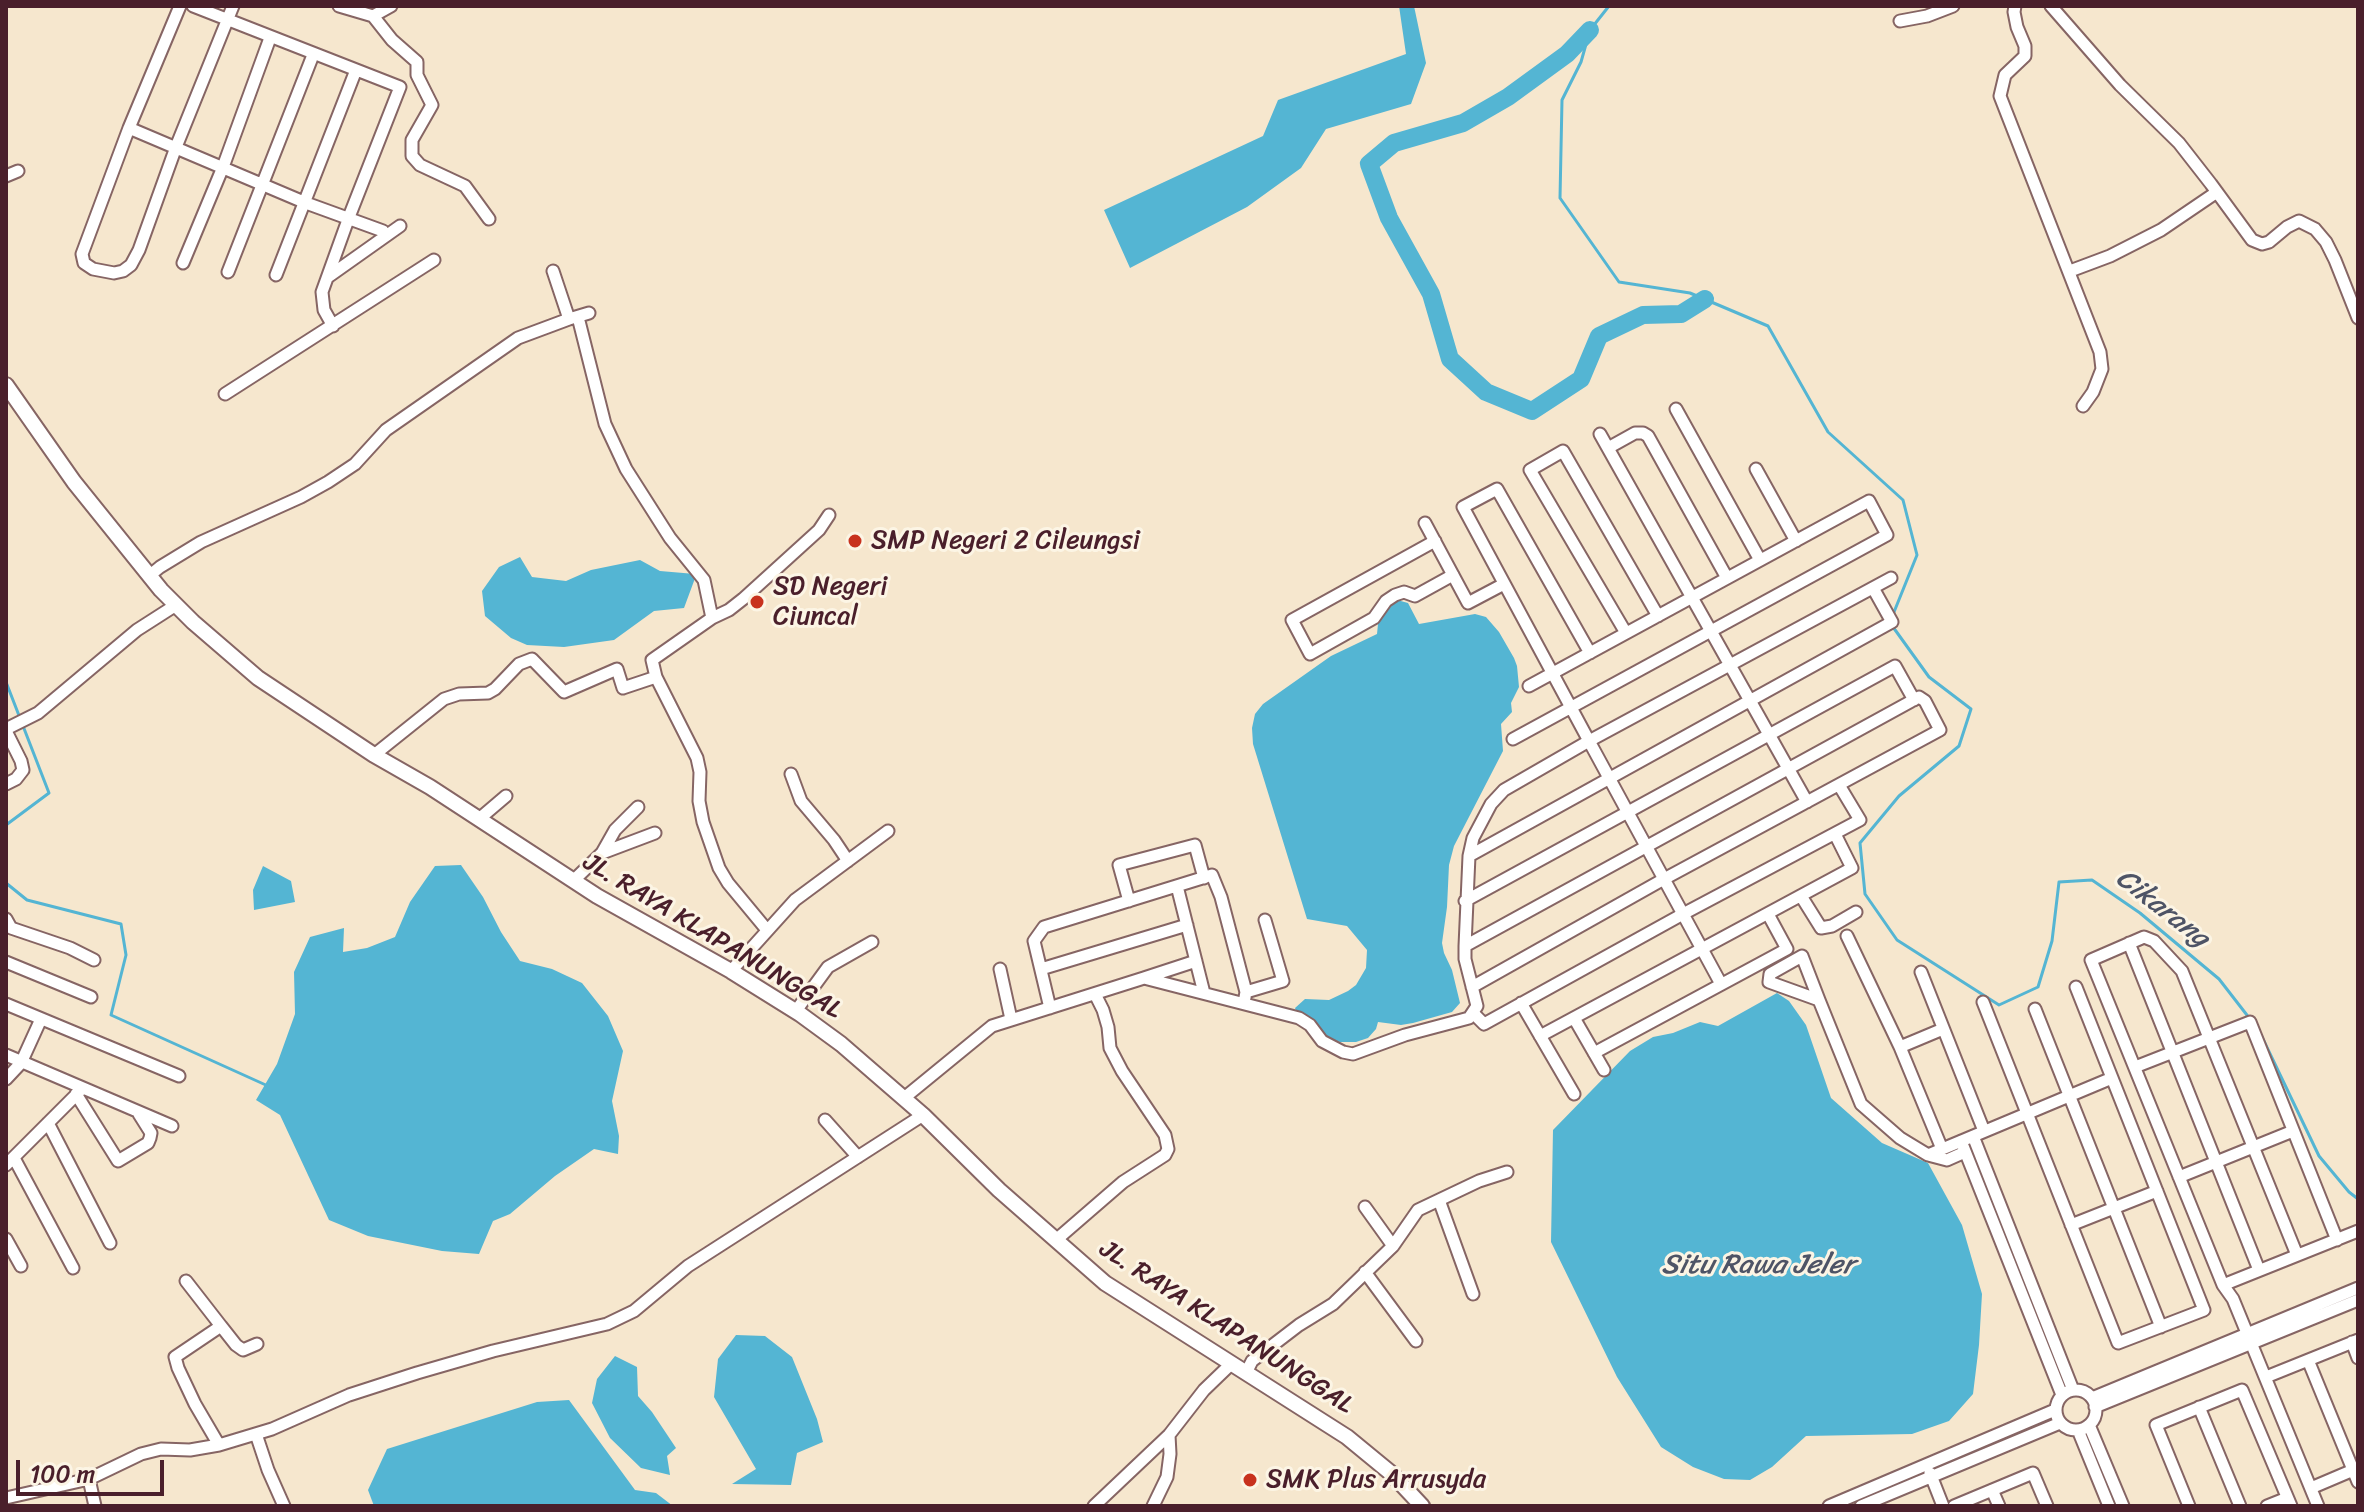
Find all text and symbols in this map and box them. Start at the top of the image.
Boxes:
place label: SMP Negeri 2 Cileungsi [871,525,1140,557]
marker: SMP Negeri 2 Cileungsi [846,532,864,550]
place label: SD Negeri Ciuncal [773,571,887,632]
marker: SD Negeri Ciuncal [748,593,766,611]
street label: JL. RAYA KLAPANUNGGAL [577,847,847,1027]
water label: Cikarang [2109,862,2215,956]
street label: JL. RAYA KLAPANUNGGAL [1093,1234,1359,1422]
water label: Situ Rawa Jeler [1662,1249,1854,1283]
scale bar [20,1444,168,1494]
text: 100 m [30,1453,95,1495]
place label: SMK Plus Arrusyda [1266,1464,1486,1496]
marker: SMK Plus Arrusyda [1241,1471,1259,1489]

